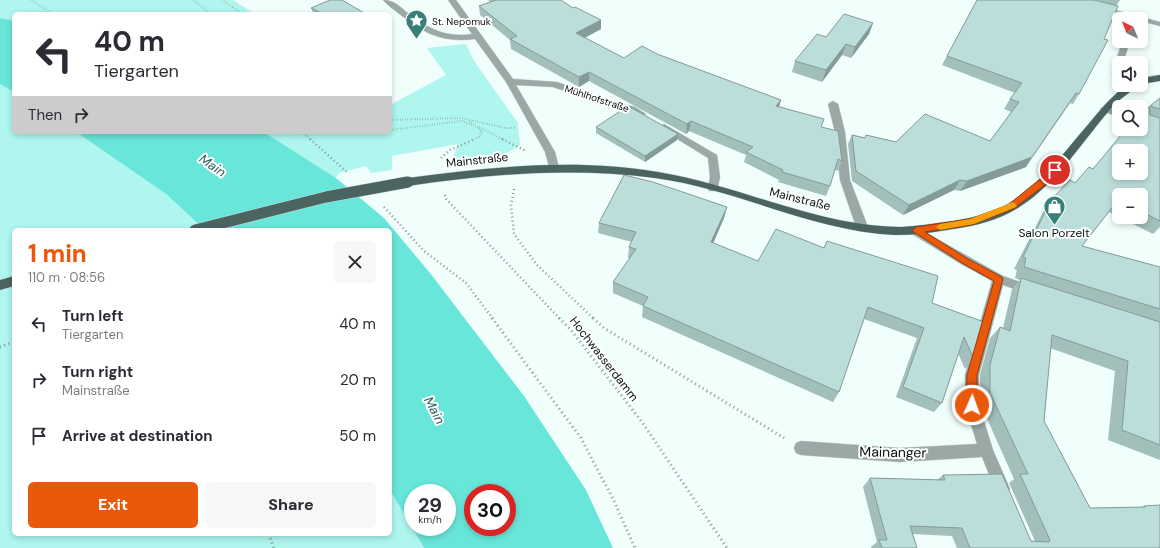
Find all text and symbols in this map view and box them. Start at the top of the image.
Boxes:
place icon: St. Nepomuk [403,8,429,41]
north arrow [1112,12,1148,48]
map controls [1112,12,1148,224]
place label: St. Nepomuk [432,15,491,28]
text: 40 m [94,23,165,60]
icon: left [28,28,80,80]
button: sound [1112,56,1148,92]
text: Tiergarten [94,59,179,83]
street label: Mühlhofstraße [563,82,631,115]
button: search [1112,100,1148,136]
icon: right [70,104,92,126]
text: Then [28,105,62,125]
button: + [1112,144,1148,180]
street label: Mainstraße [445,149,509,171]
water label: Main [196,150,229,181]
pin [1038,153,1072,187]
icon: arrive [1044,159,1066,181]
street label: Mainstraße [768,184,832,214]
button: − [1112,188,1148,224]
shop icon: Salon Porzelt [1041,193,1067,226]
place label: Salon Porzelt [1018,225,1090,241]
text: 1 min [28,238,87,269]
button: close [334,241,376,283]
text: 110 m · 08:56 [28,269,105,286]
text: Turn left [62,306,123,326]
icon: left [28,313,50,335]
street label: Hochwasserdamm [566,313,642,405]
text: 40 m [339,314,376,334]
text: Tiergarten [62,326,123,343]
text: Turn right [62,362,133,382]
icon: right [28,369,50,391]
text: 20 m [340,370,376,390]
text: Mainstraße [62,382,130,399]
position arrow [951,384,993,426]
water label: Main [420,394,449,427]
icon: arrive [28,425,50,447]
text: Arrive at destination [62,426,213,446]
text: 50 m [339,426,376,446]
street label: Mainanger [859,442,927,462]
button: Exit [28,482,198,528]
button: Share [206,482,376,528]
speed limit sign: 30 [464,484,516,536]
text: 29 [418,492,442,518]
text: km/h [418,513,442,526]

